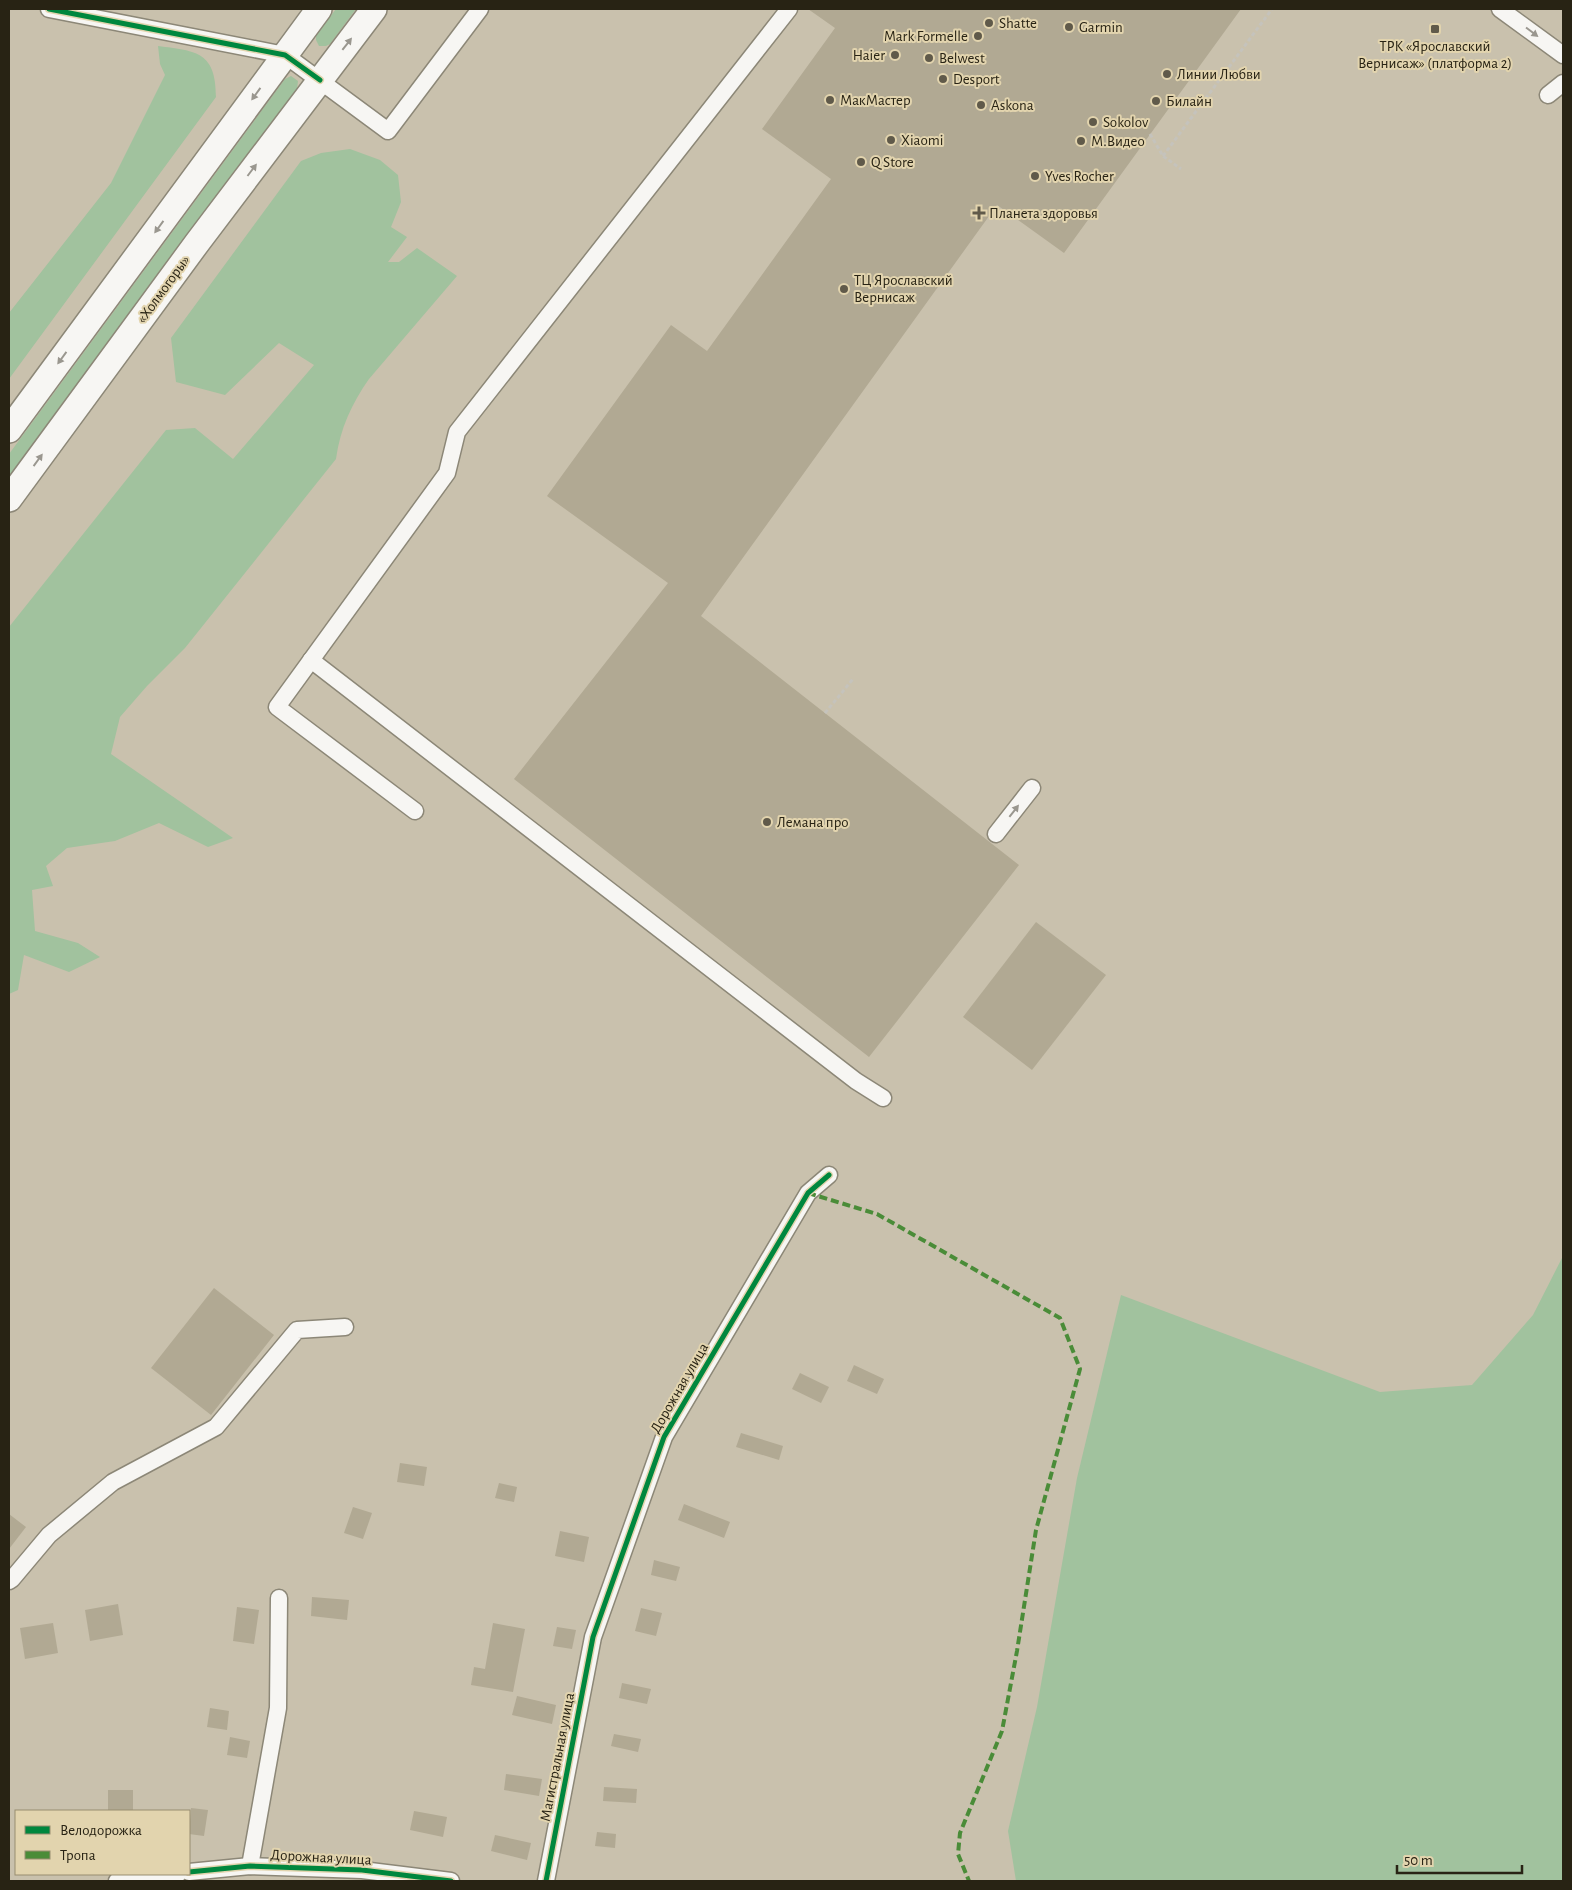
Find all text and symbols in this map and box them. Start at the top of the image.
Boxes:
place label: Shatte [999,16,1037,31]
marker: Shatte [983,17,995,29]
place label: Garmin [1079,20,1123,35]
marker: Garmin [1063,21,1075,33]
marker: ТРК «Ярославский Вернисаж» (платформа 2) [1429,23,1441,35]
one-way arrow [1525,27,1539,37]
place label: Mark Formelle [884,29,968,44]
marker: Mark Formelle [972,30,984,42]
one-way arrow [342,37,352,51]
place label: ТРК «Ярославский Вернисаж» (платформа 2) [1358,39,1512,71]
place label: Haier [853,48,885,63]
marker: Haier [889,49,901,61]
place label: Belwest [939,51,985,66]
marker: Belwest [923,52,935,64]
place label: Линии Любви [1177,67,1261,82]
marker: Линии Любви [1161,68,1173,80]
place label: Desport [953,72,1000,87]
marker: Desport [937,73,949,85]
one-way arrow [251,87,261,101]
place label: МакМастер [840,93,911,108]
marker: МакМастер [824,94,836,106]
place label: Билайн [1166,94,1212,109]
marker: Билайн [1150,95,1162,107]
place label: Askona [991,98,1034,113]
marker: Askona [975,99,987,111]
place label: Sokolov [1103,115,1149,130]
marker: Sokolov [1087,116,1099,128]
place label: Xiaomi [901,133,943,148]
marker: Xiaomi [885,134,897,146]
place label: М.Видео [1091,134,1145,149]
marker: М.Видео [1075,135,1087,147]
place label: Q Store [871,155,914,170]
marker: Q Store [855,156,867,168]
one-way arrow [247,163,257,177]
place label: Yves Rocher [1045,169,1114,184]
marker: Yves Rocher [1029,170,1041,182]
place label: Планета здоровья [989,206,1098,221]
marker: Планета здоровья [973,207,985,219]
one-way arrow [153,220,164,233]
street label: «Холмогоры» [134,253,193,326]
place label: ТЦ Ярославский Вернисаж [854,273,953,305]
marker: ТЦ Ярославский Вернисаж [838,283,850,295]
one-way arrow [57,351,67,365]
one-way arrow [32,454,43,467]
one-way arrow [1009,805,1020,818]
place label: Лемана про [777,815,849,830]
marker: Лемана про [761,816,773,828]
street label: Дорожная улица [648,1341,711,1436]
street label: Магистральная улица [538,1691,577,1823]
legend [15,1810,190,1875]
text: Велодорожка [60,1823,142,1838]
scale bar [1397,1842,1522,1874]
street label: Дорожная улица [270,1847,372,1868]
text: Тропа [60,1848,96,1863]
text: 50 m [1404,1853,1433,1868]

